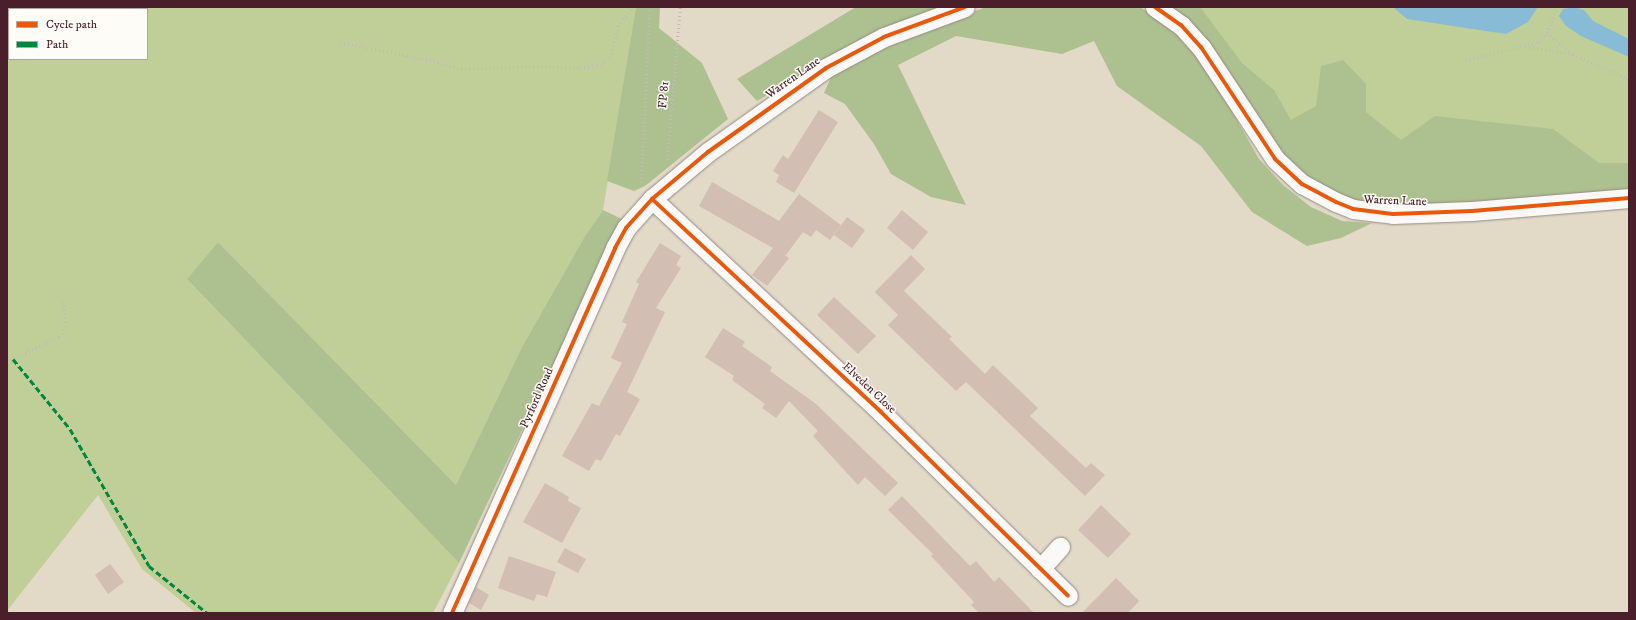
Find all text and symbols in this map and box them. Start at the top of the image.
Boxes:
legend [8,8,148,60]
text: Cycle path [46,17,97,32]
text: Path [46,37,68,52]
street label: Warren Lane [763,54,823,102]
street label: FP 81 [656,81,672,109]
street label: Warren Lane [1363,193,1427,209]
street label: Elveden Close [839,359,899,417]
street label: Pyrford Road [517,366,557,430]

